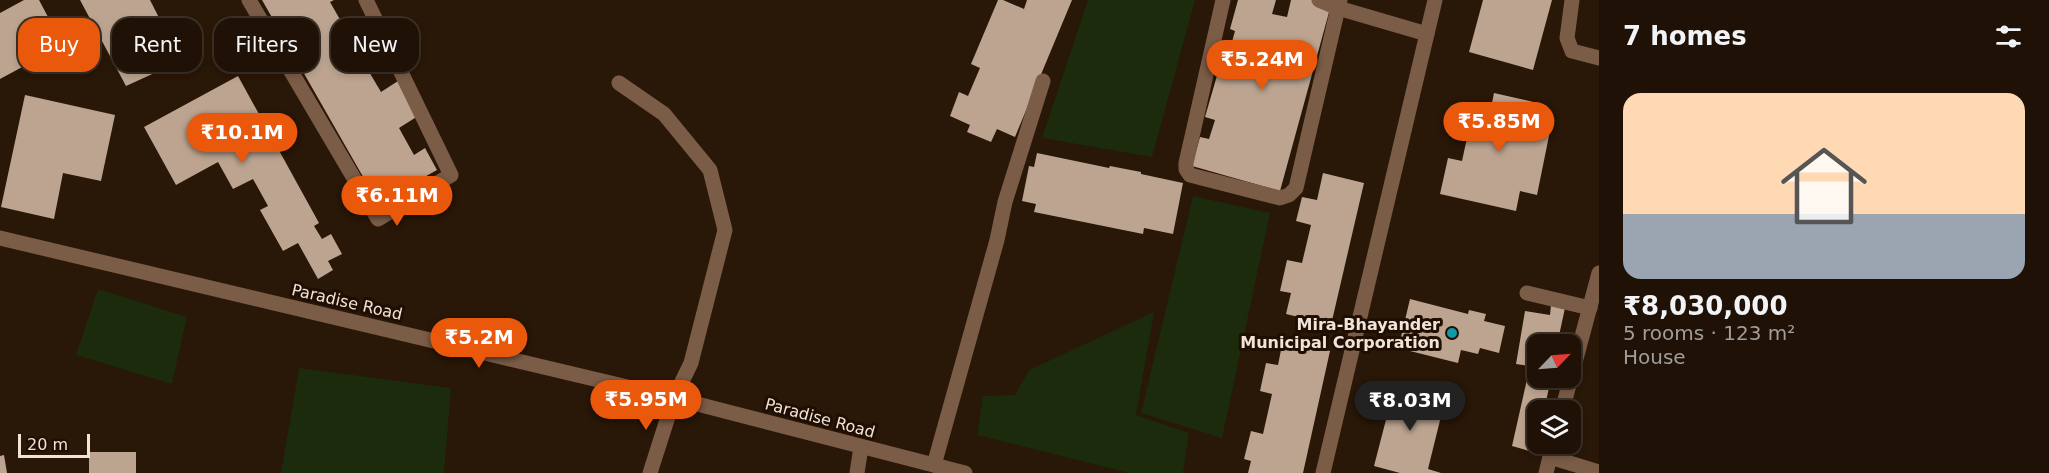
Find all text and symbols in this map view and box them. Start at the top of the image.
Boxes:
chip: Buy [18,18,100,72]
chip: Rent [112,18,202,72]
chip: Filters [214,18,319,72]
chip: New [331,18,419,72]
icon: filters [1992,20,2025,53]
text: 7 homes [1623,21,1747,51]
pin: ₹5.24M [1213,40,1311,91]
text: ₹5.24M [1220,47,1304,71]
pin: ₹5.85M [1450,102,1548,153]
text: ₹5.85M [1457,109,1541,133]
pin: ₹10.1M [193,113,291,164]
text: ₹10.1M [200,120,284,144]
icon: home [1770,132,1878,240]
pin: ₹6.11M [348,176,446,227]
text: ₹6.11M [355,183,439,207]
street label: Paradise Road [290,280,404,324]
text: ₹8,030,000 [1623,291,1787,321]
place label: Mira-Bhayander Municipal Corporation [1240,315,1440,352]
pin: ₹5.2M [437,318,521,369]
text: 5 rooms · 123 m² [1623,321,1795,345]
text: ₹5.2M [444,325,514,349]
marker: Mira-Bhayander Municipal Corporation [1445,326,1459,340]
north arrow [1527,334,1581,388]
map controls [1527,334,1581,454]
text: House [1623,345,1686,369]
pin: ₹5.95M [597,380,695,431]
pin: ₹8.03M [1361,381,1459,432]
text: ₹5.95M [604,387,688,411]
text: ₹8.03M [1368,388,1452,412]
street label: Paradise Road [763,394,877,442]
button: layers [1527,400,1581,454]
scale bar [18,431,90,458]
text: 20 m [27,435,68,454]

